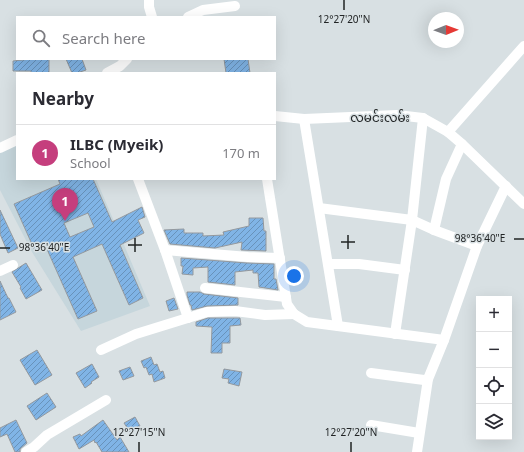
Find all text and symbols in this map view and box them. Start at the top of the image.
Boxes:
text: 12°27'20"N [318,12,370,26]
north arrow [428,12,464,48]
search box [16,16,276,60]
icon: search [30,27,52,49]
text: Search here [62,28,145,48]
text: Nearby [32,87,94,110]
street label: လမင်းလမ်း [350,109,410,126]
text: ILBC (Myeik) [70,134,163,154]
text: 1 [41,144,49,162]
text: 170 m [222,144,260,162]
text: School [70,154,111,172]
pin: 1 [52,188,78,221]
text: 98°36'40"E [455,231,505,245]
text: 98°36'40"E [19,240,69,254]
your location [284,266,304,286]
map controls [476,296,512,440]
button: + [476,296,512,332]
button: − [476,332,512,368]
button: locate [476,368,512,404]
button: layers [476,404,512,440]
text: 12°27'15"N [113,425,165,439]
text: 12°27'20"N [325,425,377,439]

